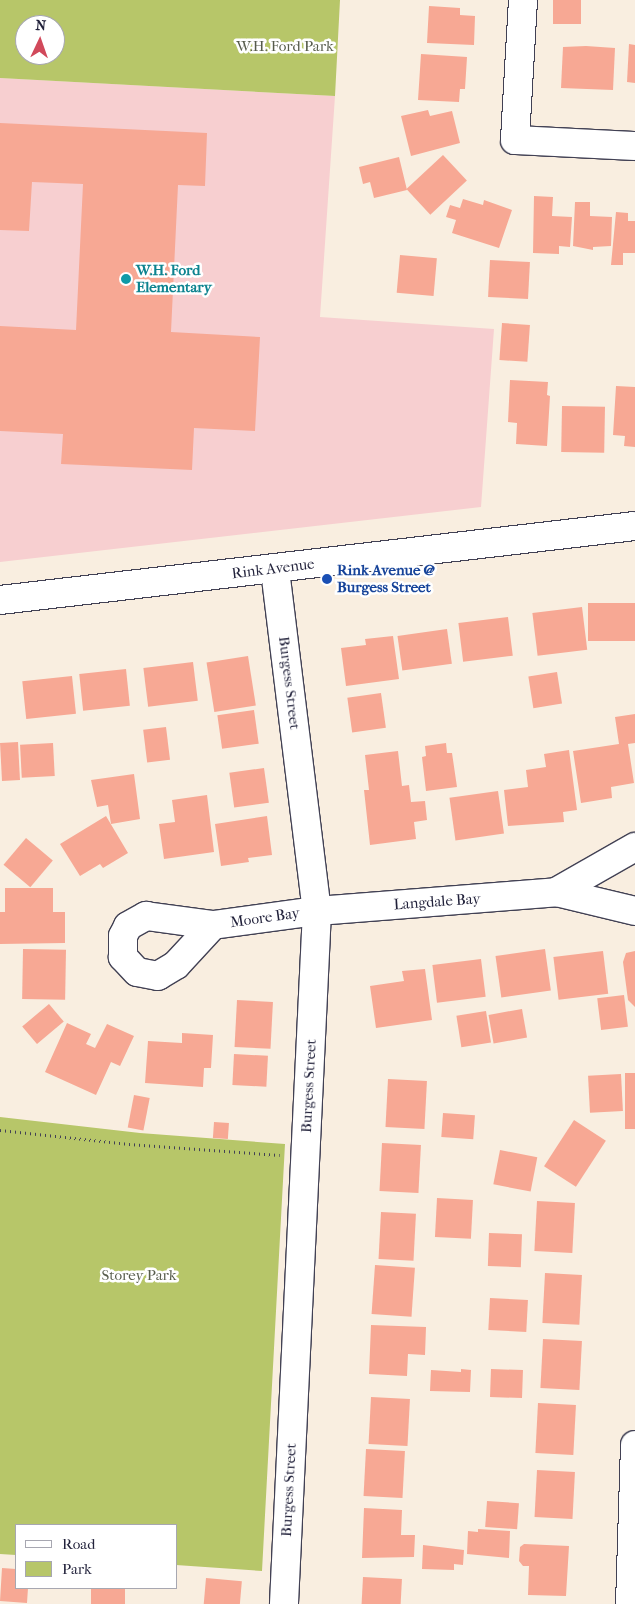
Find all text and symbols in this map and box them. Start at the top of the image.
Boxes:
north arrow [15,15,65,65]
text: N [35,17,47,34]
park label: W.H. Ford Park [236,38,334,56]
place label: W.H. Ford Elementary [136,261,212,296]
marker: W.H. Ford Elementary [120,273,132,285]
street label: Rink Avenue [231,555,315,583]
place label: Rink Avenue @ Burgess Street [337,561,435,596]
marker: Rink Avenue @ Burgess Street [321,573,333,585]
street label: Burgess Street [274,635,304,731]
street label: Langdale Bay [393,890,481,914]
street label: Moore Bay [229,904,301,932]
street label: Burgess Street [298,1039,320,1133]
park label: Storey Park [101,1267,177,1285]
street label: Burgess Street [278,1443,300,1537]
legend [15,1524,178,1589]
text: Road [62,1535,95,1553]
text: Park [62,1560,92,1578]

